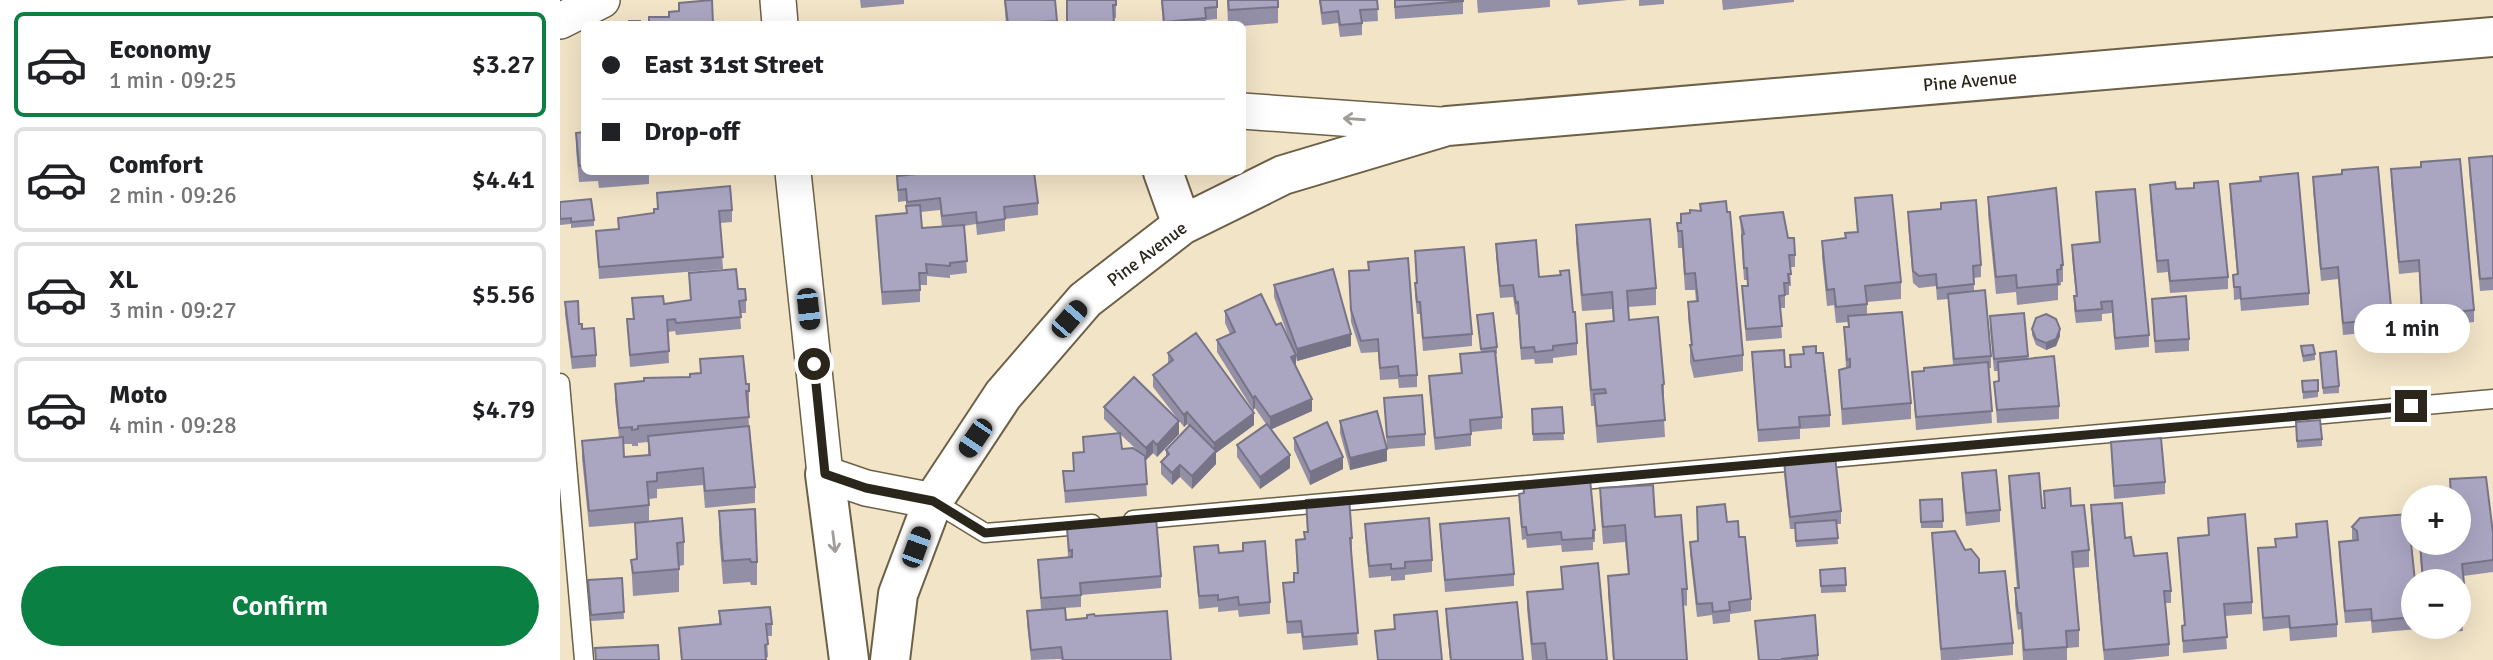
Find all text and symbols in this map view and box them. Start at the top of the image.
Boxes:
icon: car [25,33,88,96]
text: Economy [109,34,211,66]
text: $3.27 [472,49,535,81]
text: East 31st Street [644,49,824,81]
text: 1 min · 09:25 [109,66,237,95]
street label: Pine Avenue [1922,66,2018,96]
one-way arrow [1343,112,1366,125]
text: Drop-off [644,116,740,148]
icon: car [25,148,88,211]
text: Comfort [109,149,203,181]
text: $4.41 [472,164,535,196]
text: 2 min · 09:26 [109,181,237,210]
street label: Pine Avenue [1103,217,1191,291]
icon: car [25,263,88,326]
text: XL [109,264,139,296]
text: $5.56 [472,279,535,311]
car [796,287,821,331]
text: 3 min · 09:27 [109,296,237,325]
car [1048,296,1091,342]
callout: 1 min [2353,304,2469,354]
text: 1 min [2384,314,2440,343]
route start [798,348,830,380]
icon: car [25,378,88,441]
text: Moto [109,379,167,411]
route end [2395,390,2427,422]
text: $4.79 [472,394,535,426]
text: 4 min · 09:28 [109,411,237,440]
car [955,415,996,461]
map controls [2401,485,2471,639]
button: + [2401,485,2471,555]
car [899,524,934,570]
one-way arrow [828,530,841,552]
button: Confirm [21,566,539,646]
button: − [2401,569,2471,639]

